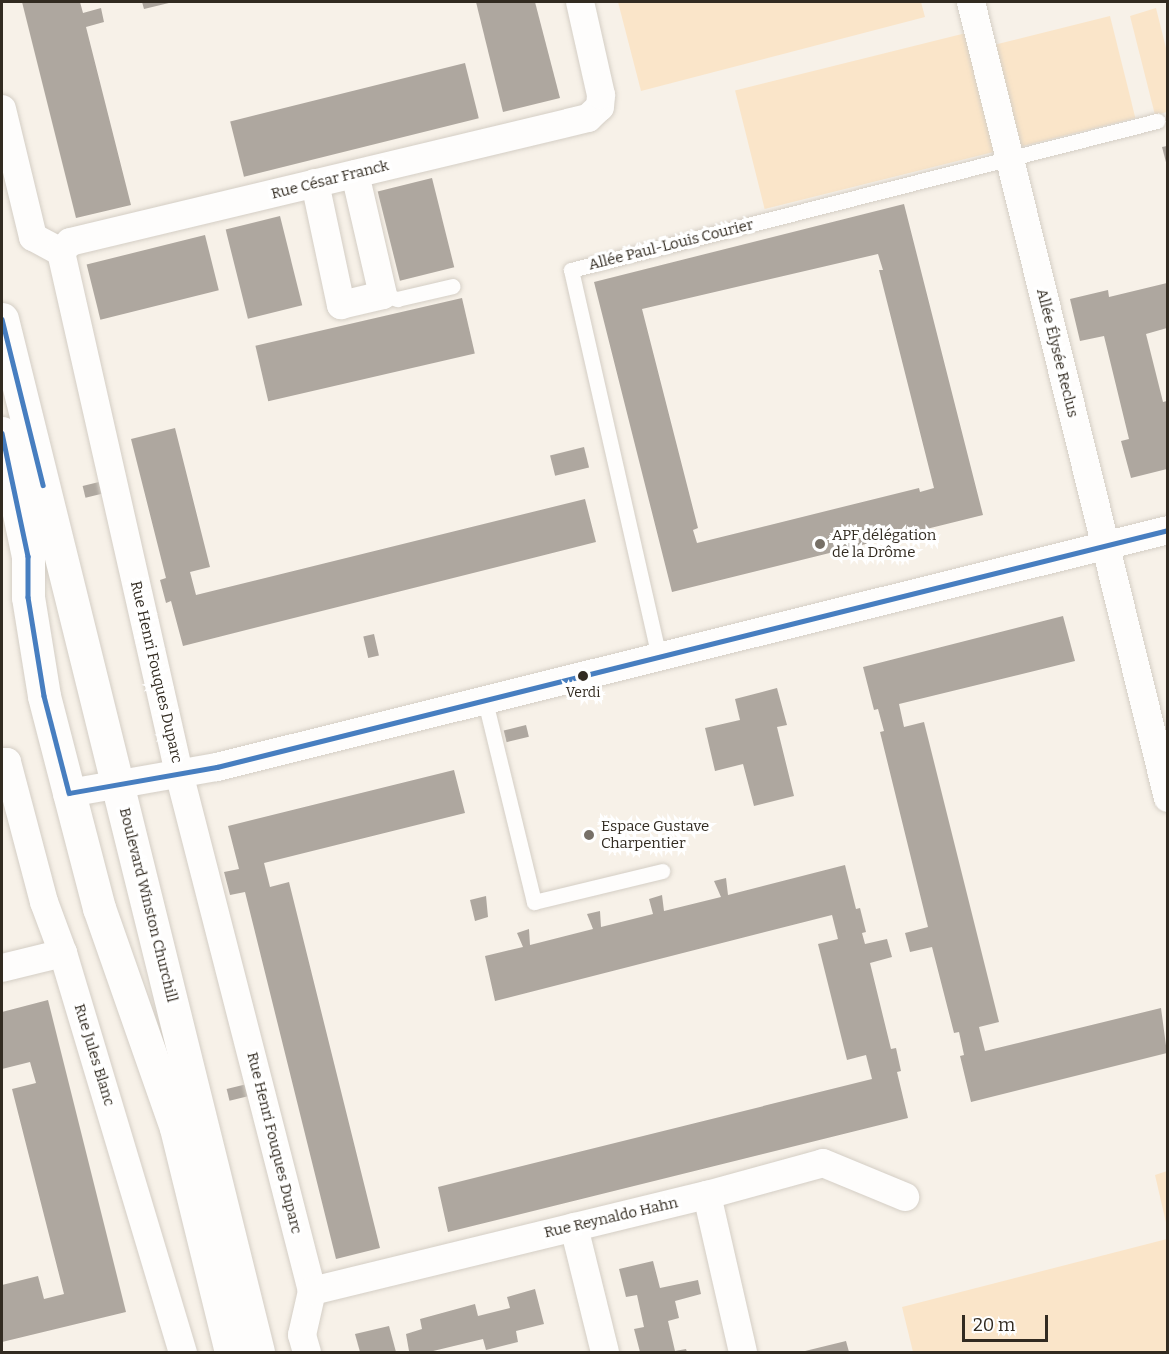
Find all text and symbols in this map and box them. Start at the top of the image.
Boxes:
street label: Rue César Franck [269,157,391,203]
street label: Allée Paul-Louis Courier [587,216,755,274]
street label: Allée Élysée Reclus [1032,287,1082,419]
place label: APF délégation de la Drôme [832,526,936,561]
marker: APF délégation de la Drôme [813,537,827,551]
street label: Rue Henri Fouques Duparc [126,579,186,765]
marker: Verdi [577,670,589,682]
place label: Verdi [566,685,600,701]
street label: Boulevard Winston Churchill [115,806,181,1004]
place label: Espace Gustave Charpentier [601,817,709,852]
marker: Espace Gustave Charpentier [582,828,596,842]
street label: Rue Jules Blanc [70,1002,118,1108]
street label: Rue Henri Fouques Duparc [243,1050,305,1236]
street label: Rue Reynaldo Hahn [542,1194,680,1242]
scale bar [965,1303,1050,1341]
text: 20 m [973,1314,1015,1336]

